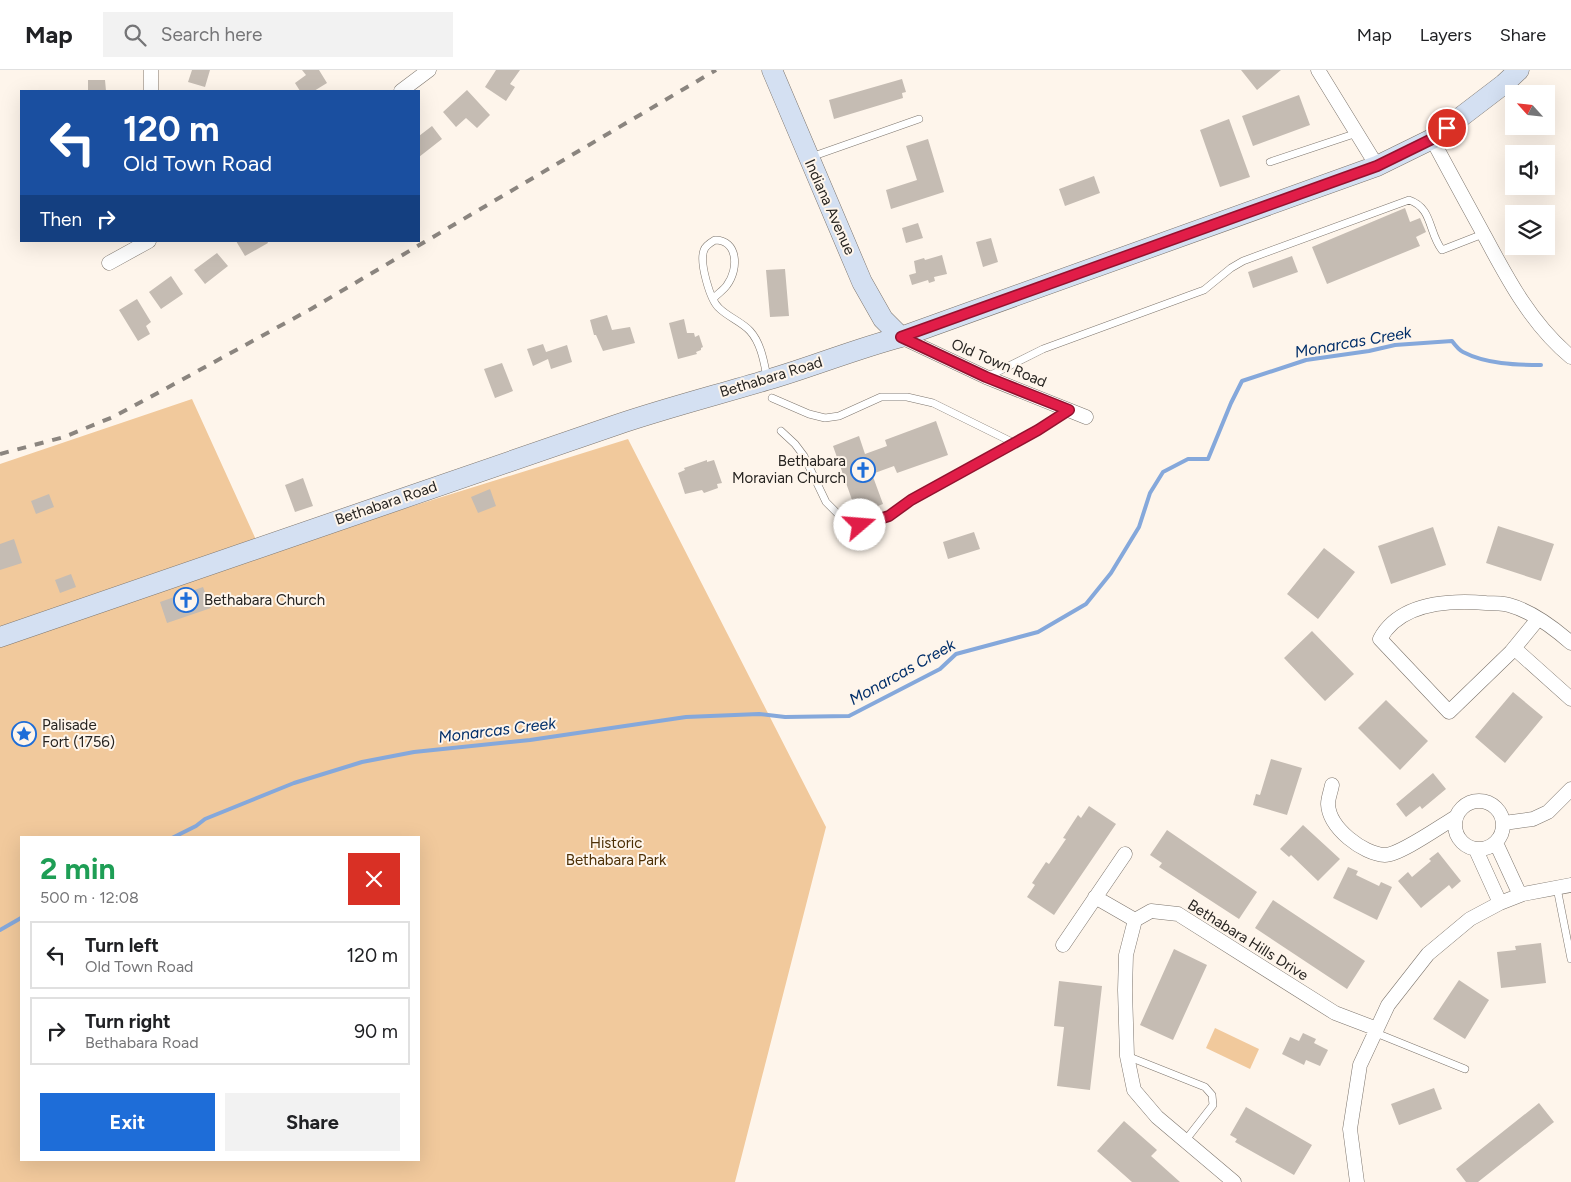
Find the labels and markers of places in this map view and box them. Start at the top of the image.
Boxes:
pin [1426,107,1468,149]
place label: Bethabara Moravian Church [732,452,846,487]
church icon: Bethabara Moravian Church [850,457,876,483]
church icon: Bethabara Church [173,587,199,613]
place label: Bethabara Church [204,591,325,609]
place label: Palisade Fort (1756) [42,716,115,751]
place icon: Palisade Fort (1756) [11,721,37,747]

